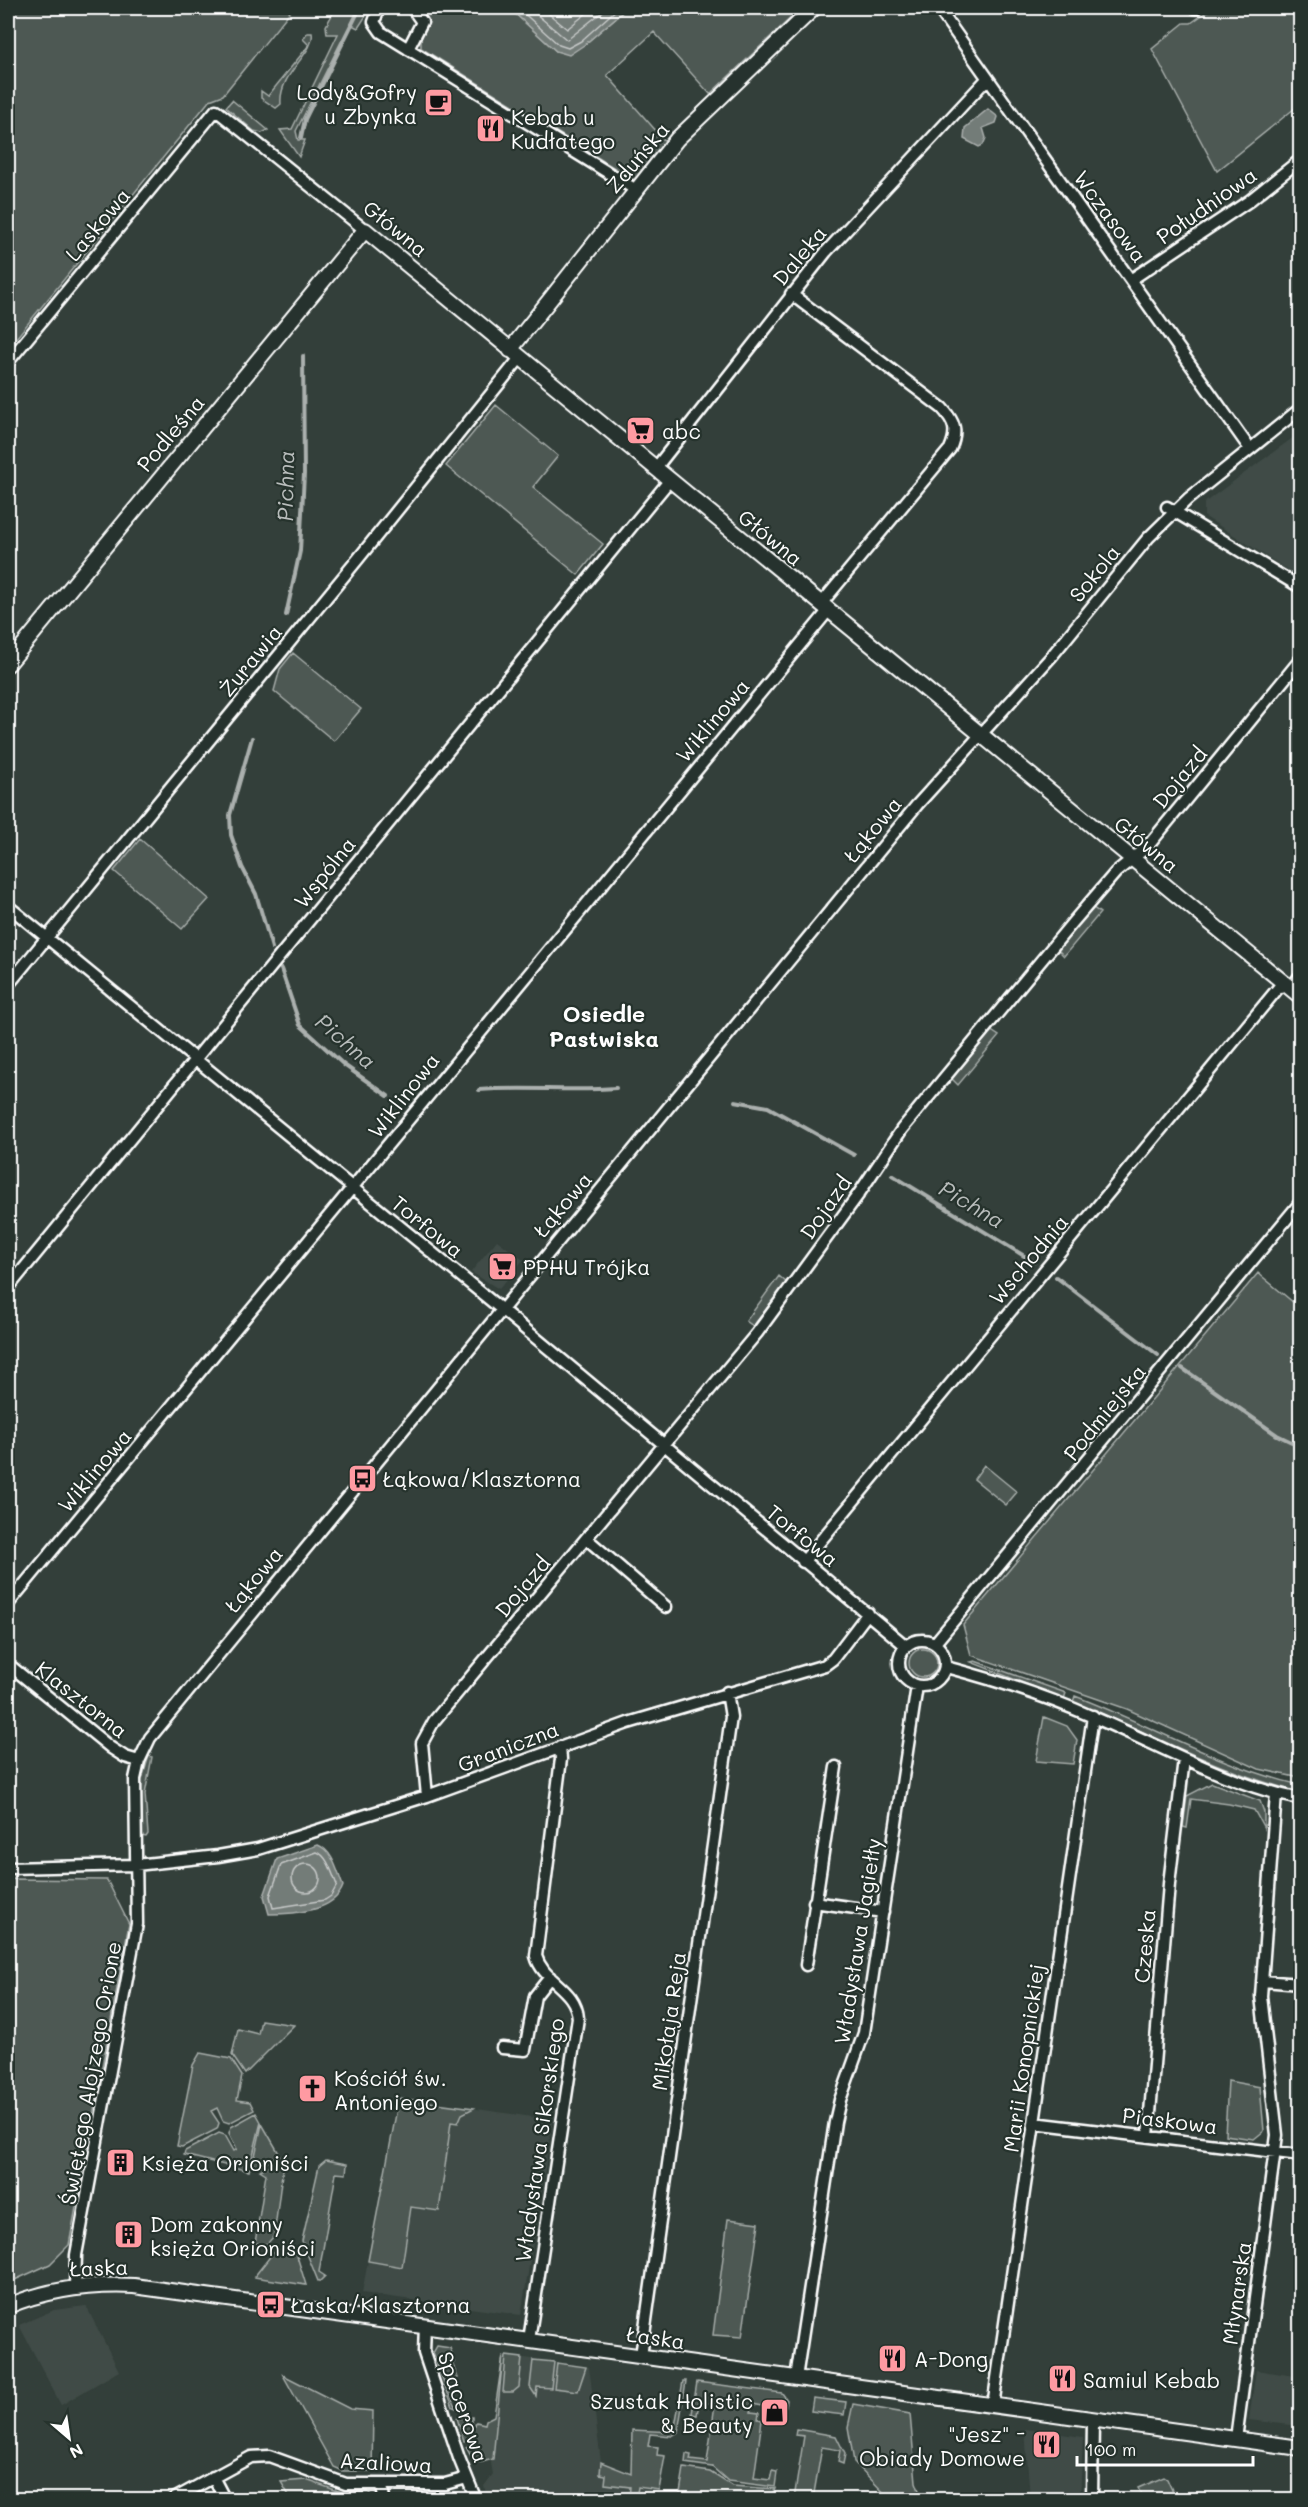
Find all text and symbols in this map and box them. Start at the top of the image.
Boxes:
place label: Lody&Gofry u Zbynka [296,78,417,129]
cafe icon: Lody&Gofry u Zbynka [422,87,454,119]
place label: Kebab u Kudłatego [511,103,615,154]
restaurant icon: Kebab u Kudłatego [474,112,506,144]
street label: Zduńska [599,116,675,198]
street label: Południowa [1151,161,1261,249]
street label: Wczasowa [1068,165,1154,267]
street label: Laskowa [59,182,135,266]
street label: Główna [358,194,434,262]
street label: Daleka [766,220,832,290]
street label: Podleśna [130,389,210,477]
supermarket icon: abc [625,414,657,446]
place label: abc [662,417,701,444]
water label: Pichna [270,450,300,522]
street label: Główna [733,503,809,571]
street label: Sokola [1063,539,1125,607]
street label: Żurawia [213,618,287,702]
street label: Wiklinowa [669,673,755,767]
street label: Dojazd [1146,741,1212,813]
street label: Łąkowa [837,791,907,867]
street label: Główna [1109,810,1185,878]
street label: Wspólna [287,831,361,913]
district label: Osiedle Pastwiska [549,999,659,1053]
water label: Pichna [310,1007,382,1075]
street label: Wiklinowa [361,1047,445,1143]
street label: Łąkowa [527,1166,597,1242]
street label: Dojazd [793,1170,857,1244]
water label: Pichna [934,1173,1010,1235]
street label: Torfowa [387,1189,469,1263]
street label: Wschodnia [982,1208,1074,1310]
supermarket icon: PPHU Trójka [486,1250,518,1282]
place label: PPHU Trójka [523,1253,650,1280]
street label: Podmiejska [1057,1358,1151,1466]
street label: Wiklinowa [51,1423,137,1517]
bus stop icon: Łąkowa/Klasztorna [346,1462,378,1494]
place label: Łąkowa/Klasztorna [383,1465,581,1492]
street label: Torfowa [762,1498,844,1572]
street label: Łąkowa [218,1541,288,1617]
street label: Dojazd [489,1550,555,1622]
street label: Klasztorna [30,1655,134,1743]
street label: Graniczna [454,1714,562,1778]
street label: Władysława Jagiełły [827,1836,887,2046]
street label: Czeska [1127,1908,1161,1984]
street label: Świętego Alojzego Orione [54,1939,126,2207]
street label: Mikołaja Reja [645,1950,691,2092]
street label: Marii Konopnickiej [996,1962,1050,2154]
street label: Władysława Sikorskiego [509,2016,569,2264]
place label: Kościół św. Antoniego [334,2064,447,2115]
church icon: Kościół św. Antoniego [297,2073,329,2105]
street label: Piaskowa [1121,2101,1219,2139]
building icon: Księża Orioniści [105,2146,137,2178]
place label: Księża Orioniści [142,2149,309,2176]
place label: Dom zakonny księża Orioniści [150,2210,315,2261]
building icon: Dom zakonny księża Orioniści [113,2219,145,2251]
street label: Młynarska [1215,2240,1257,2346]
street label: Łaska [69,2252,129,2282]
bus stop icon: Łaska/Klasztorna [254,2288,286,2320]
place label: Łaska/Klasztorna [291,2291,471,2318]
street label: Łaska [625,2320,687,2354]
restaurant icon: A-Dong [877,2342,909,2374]
place label: A-Dong [914,2345,988,2372]
street label: Spacerowa [432,2348,496,2466]
restaurant icon: Samiul Kebab [1046,2363,1078,2395]
place label: Samiul Kebab [1083,2366,1220,2393]
place label: Szustak Holistic & Beauty [590,2387,753,2438]
shop icon: Szustak Holistic & Beauty [758,2396,790,2428]
north arrow [39,2408,99,2468]
place label: "Jesz" - Obiady Domowe [859,2420,1025,2471]
restaurant icon: "Jesz" - Obiady Domowe [1030,2429,1062,2461]
scale bar [1077,2429,1252,2467]
text: 100 m [1086,2437,1136,2461]
text: N [66,2439,87,2464]
street label: Azaliowa [339,2446,433,2478]

